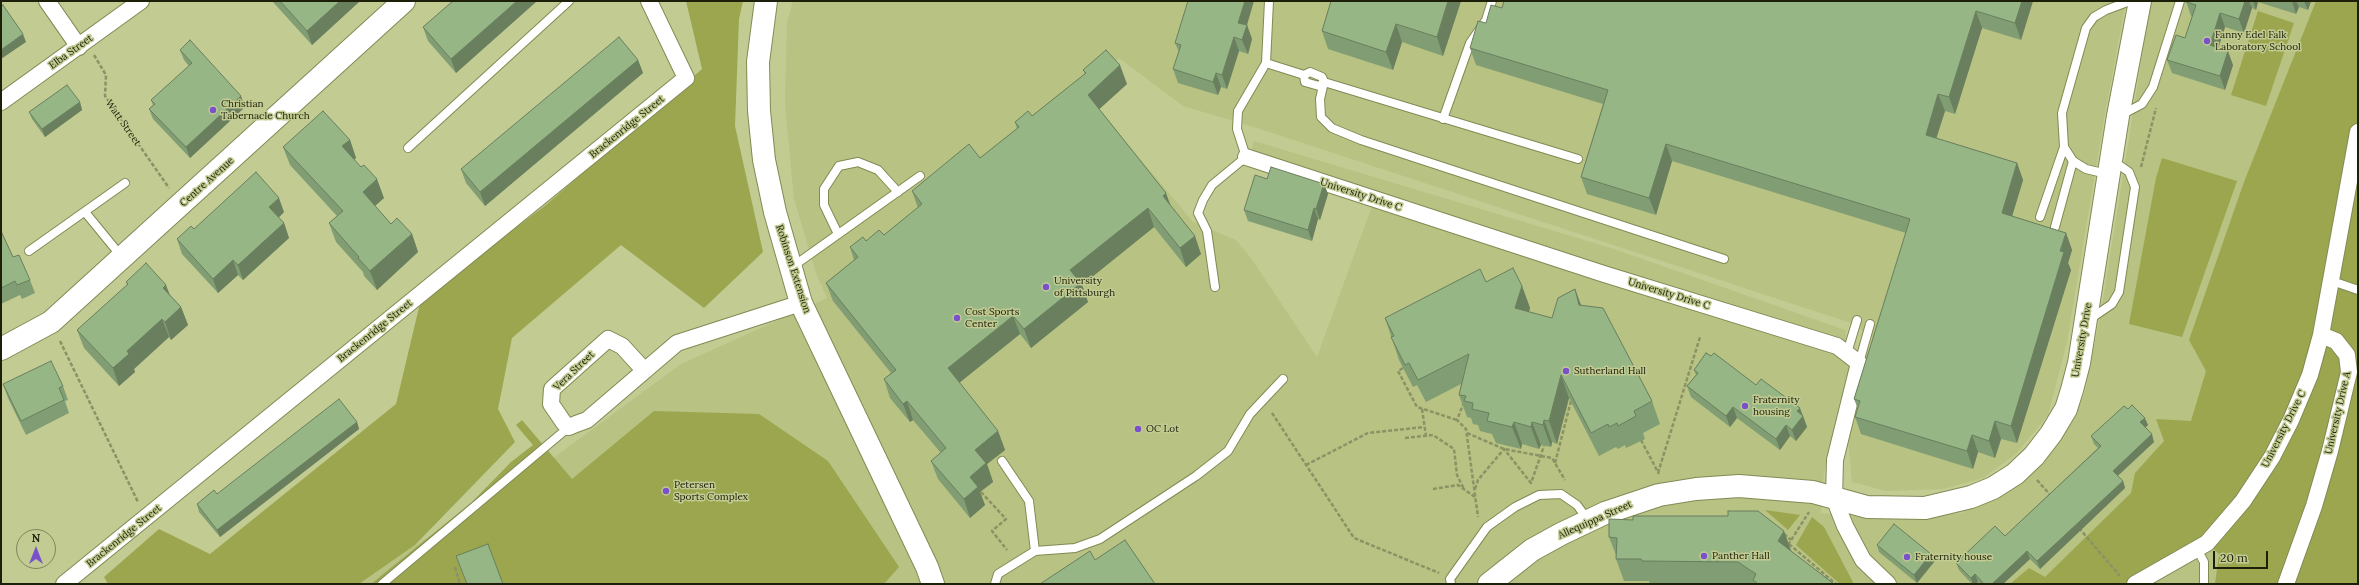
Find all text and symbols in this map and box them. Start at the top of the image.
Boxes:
place label: Fanny Edel Falk Laboratory School [2215,29,2301,52]
street label: Elba Street [47,32,95,72]
marker: Fanny Edel Falk Laboratory School [2202,36,2212,46]
street label: Brackenridge Street [587,93,667,161]
street label: Watt Street [103,98,143,148]
place label: Christian Tabernacle Church [221,98,310,122]
marker: Christian Tabernacle Church [208,105,218,115]
street label: Centre Avenue [178,155,236,209]
street label: University Drive C [1319,176,1403,214]
street label: Robinson Extension [773,223,813,315]
place label: University of Pittsburgh [1054,275,1115,298]
street label: University Drive C [1627,276,1711,312]
marker: University of Pittsburgh [1041,282,1051,292]
street label: Brackenridge Street [335,297,415,365]
street label: University Drive [2070,302,2094,378]
place label: Cost Sports Center [965,306,1019,330]
marker: Cost Sports Center [952,313,962,323]
street label: Vera Street [551,349,597,393]
place label: Sutherland Hall [1574,365,1646,377]
marker: Sutherland Hall [1561,366,1571,376]
street label: University Drive A [2323,371,2353,455]
street label: University Drive C [2259,388,2309,470]
place label: Fraternity housing [1753,394,1800,418]
marker: Fraternity housing [1740,401,1750,411]
place label: OC Lot [1146,423,1179,435]
marker: OC Lot [1133,424,1143,434]
place label: Petersen Sports Complex [674,479,748,502]
marker: Petersen Sports Complex [661,486,671,496]
street label: Allequippa Street [1556,498,1634,542]
street label: Brackenridge Street [84,502,164,570]
north arrow [16,529,56,569]
text: N [32,531,40,545]
scale bar [2215,543,2270,569]
place label: Panther Hall [1712,550,1770,562]
text: 20 m [2220,550,2248,565]
marker: Panther Hall [1699,551,1709,561]
place label: Fraternity house [1915,551,1992,563]
marker: Fraternity house [1902,552,1912,562]

